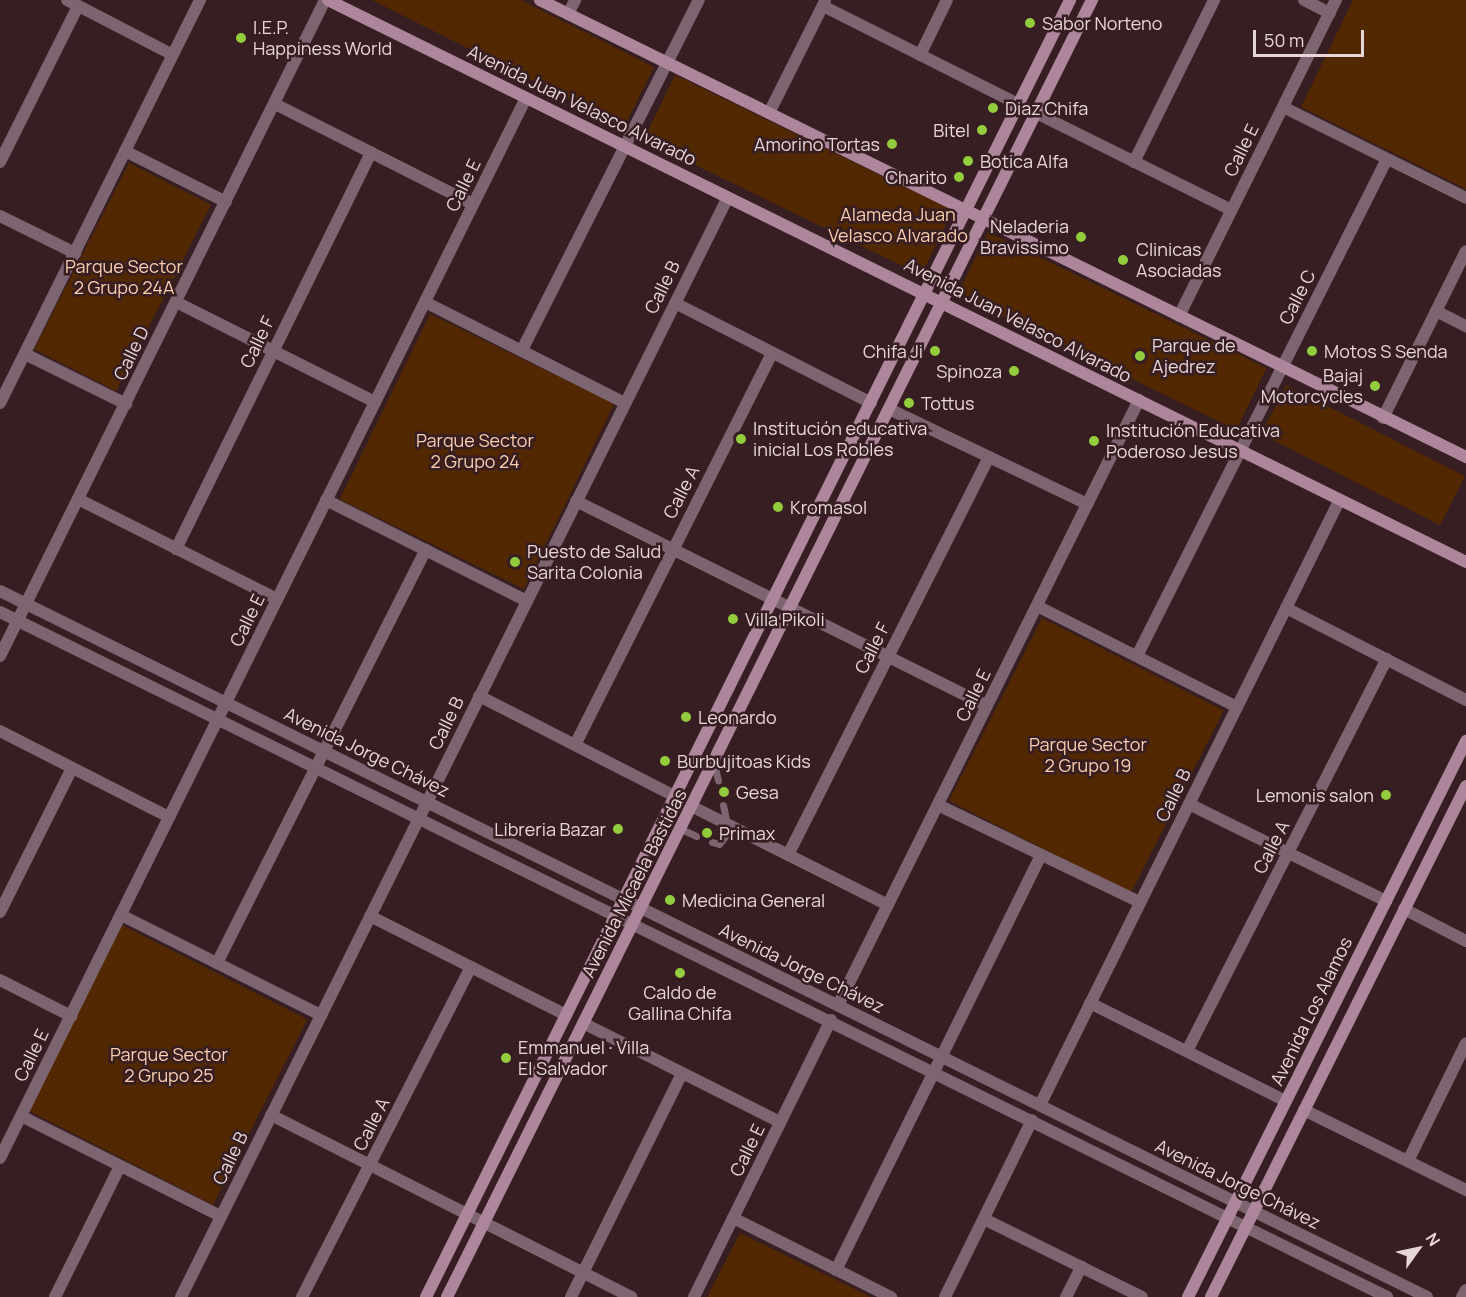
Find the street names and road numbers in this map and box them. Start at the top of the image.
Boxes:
street label: Avenida Juan Velasco Alvarado [464,40,700,170]
street label: Calle E [1219,120,1263,180]
street label: Calle E [441,155,485,215]
street label: Avenida Juan Velasco Alvarado [901,253,1135,387]
street label: Calle B [640,257,684,317]
street label: Calle C [1274,266,1320,328]
street label: Calle F [235,313,279,371]
street label: Calle D [109,322,153,384]
street label: Calle A [658,462,704,522]
street label: Calle E [225,590,269,650]
street label: Calle F [850,619,894,677]
street label: Calle E [951,665,995,725]
street label: Calle B [424,693,468,753]
street label: Avenida Jorge Chávez [281,703,453,801]
street label: Calle B [1151,765,1195,825]
street label: Avenida Micaela Bastidas [577,785,691,981]
street label: Calle A [1248,817,1294,877]
street label: Avenida Jorge Chávez [716,919,888,1017]
street label: Avenida Los Alamos [1266,933,1356,1089]
street label: Calle E [9,1025,53,1085]
street label: Calle A [348,1094,394,1154]
street label: Calle E [725,1120,769,1180]
street label: Calle B [208,1128,252,1188]
street label: Avenida Jorge Chávez [1152,1135,1324,1233]

